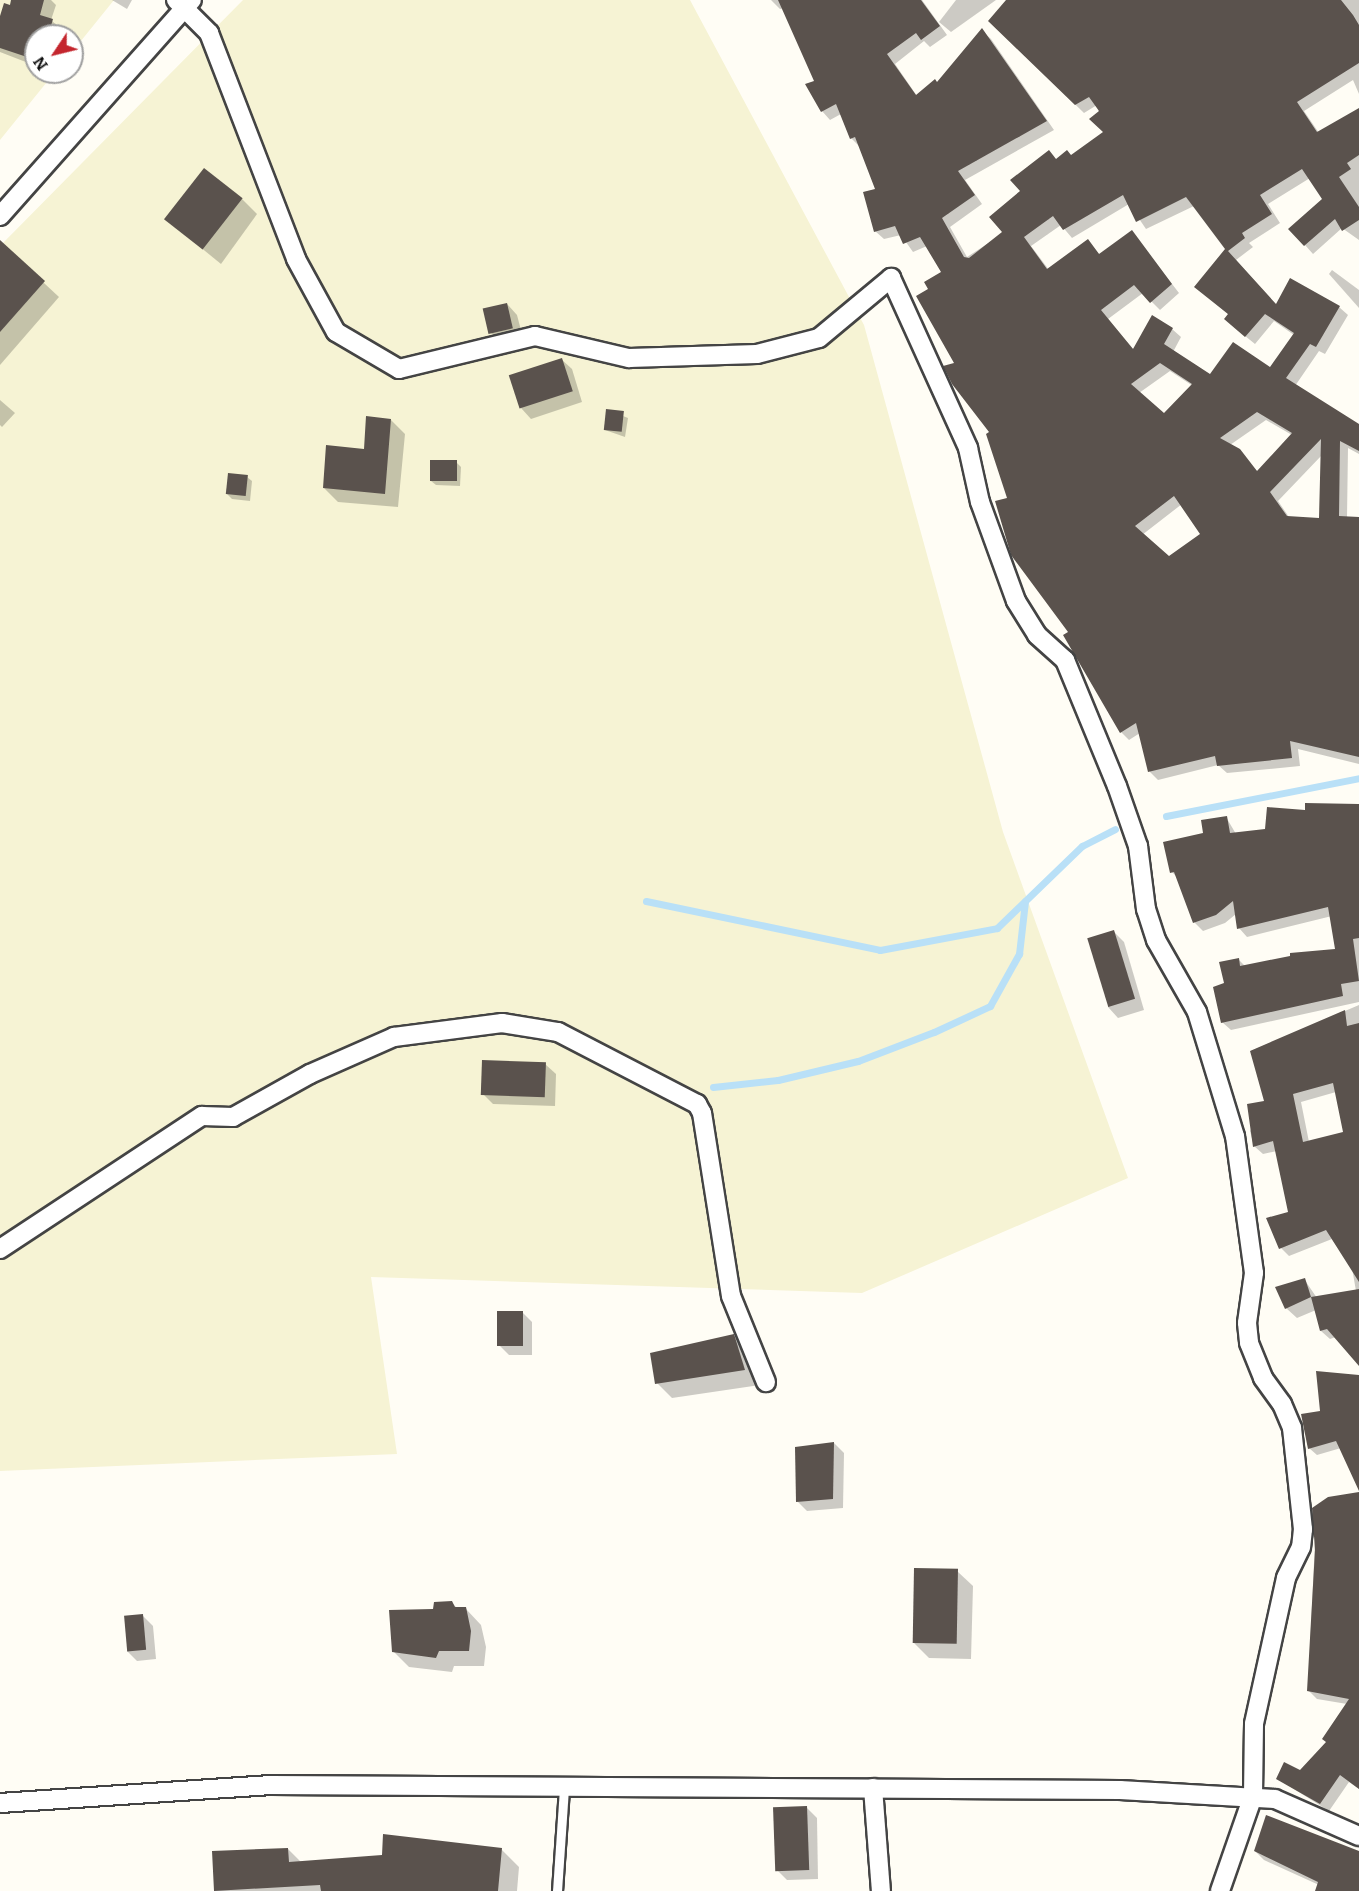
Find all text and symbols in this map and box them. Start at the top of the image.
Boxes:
north arrow [24,24,84,84]
text: N [29,53,52,74]

